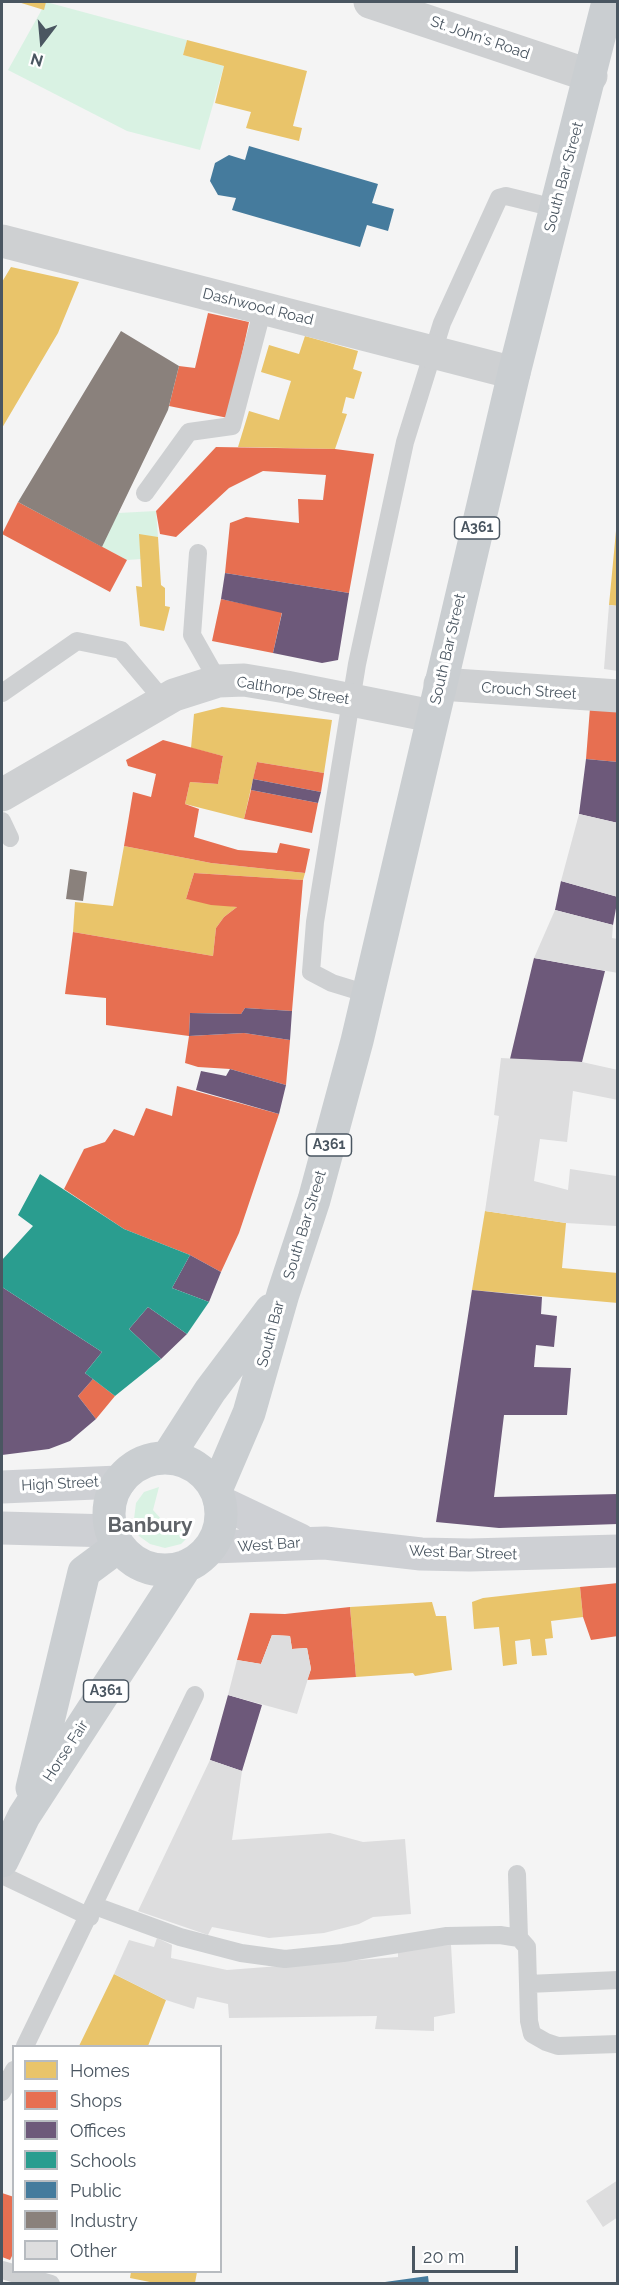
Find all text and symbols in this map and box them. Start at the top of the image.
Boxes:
north arrow [12,12,72,72]
street label: St. John's Road [428,13,532,63]
text: N [28,49,45,71]
street label: South Bar Street [541,120,587,234]
street label: Dashwood Road [201,285,315,329]
road number: A361 [454,517,500,539]
street label: South Bar Street [426,592,470,706]
street label: Calthorpe Street [235,673,351,709]
street label: Crouch Street [481,679,577,703]
road number: A361 [306,1134,352,1156]
street label: South Bar Street [280,1168,330,1282]
street label: South Bar [254,1299,288,1369]
street label: High Street [21,1473,99,1495]
district label: Banbury [108,1513,192,1539]
street label: West Bar [237,1534,301,1556]
street label: West Bar Street [409,1542,517,1564]
road number: A361 [84,1680,128,1702]
street label: Horse Fair [40,1717,92,1785]
legend [12,2045,222,2273]
text: Homes [70,2060,130,2081]
text: Shops [70,2090,122,2111]
text: Offices [70,2120,126,2141]
text: Schools [70,2150,136,2171]
text: Public [70,2180,122,2201]
text: Industry [70,2210,138,2231]
scale bar [415,2234,522,2272]
text: Other [70,2240,117,2261]
text: 20 m [423,2246,465,2267]

